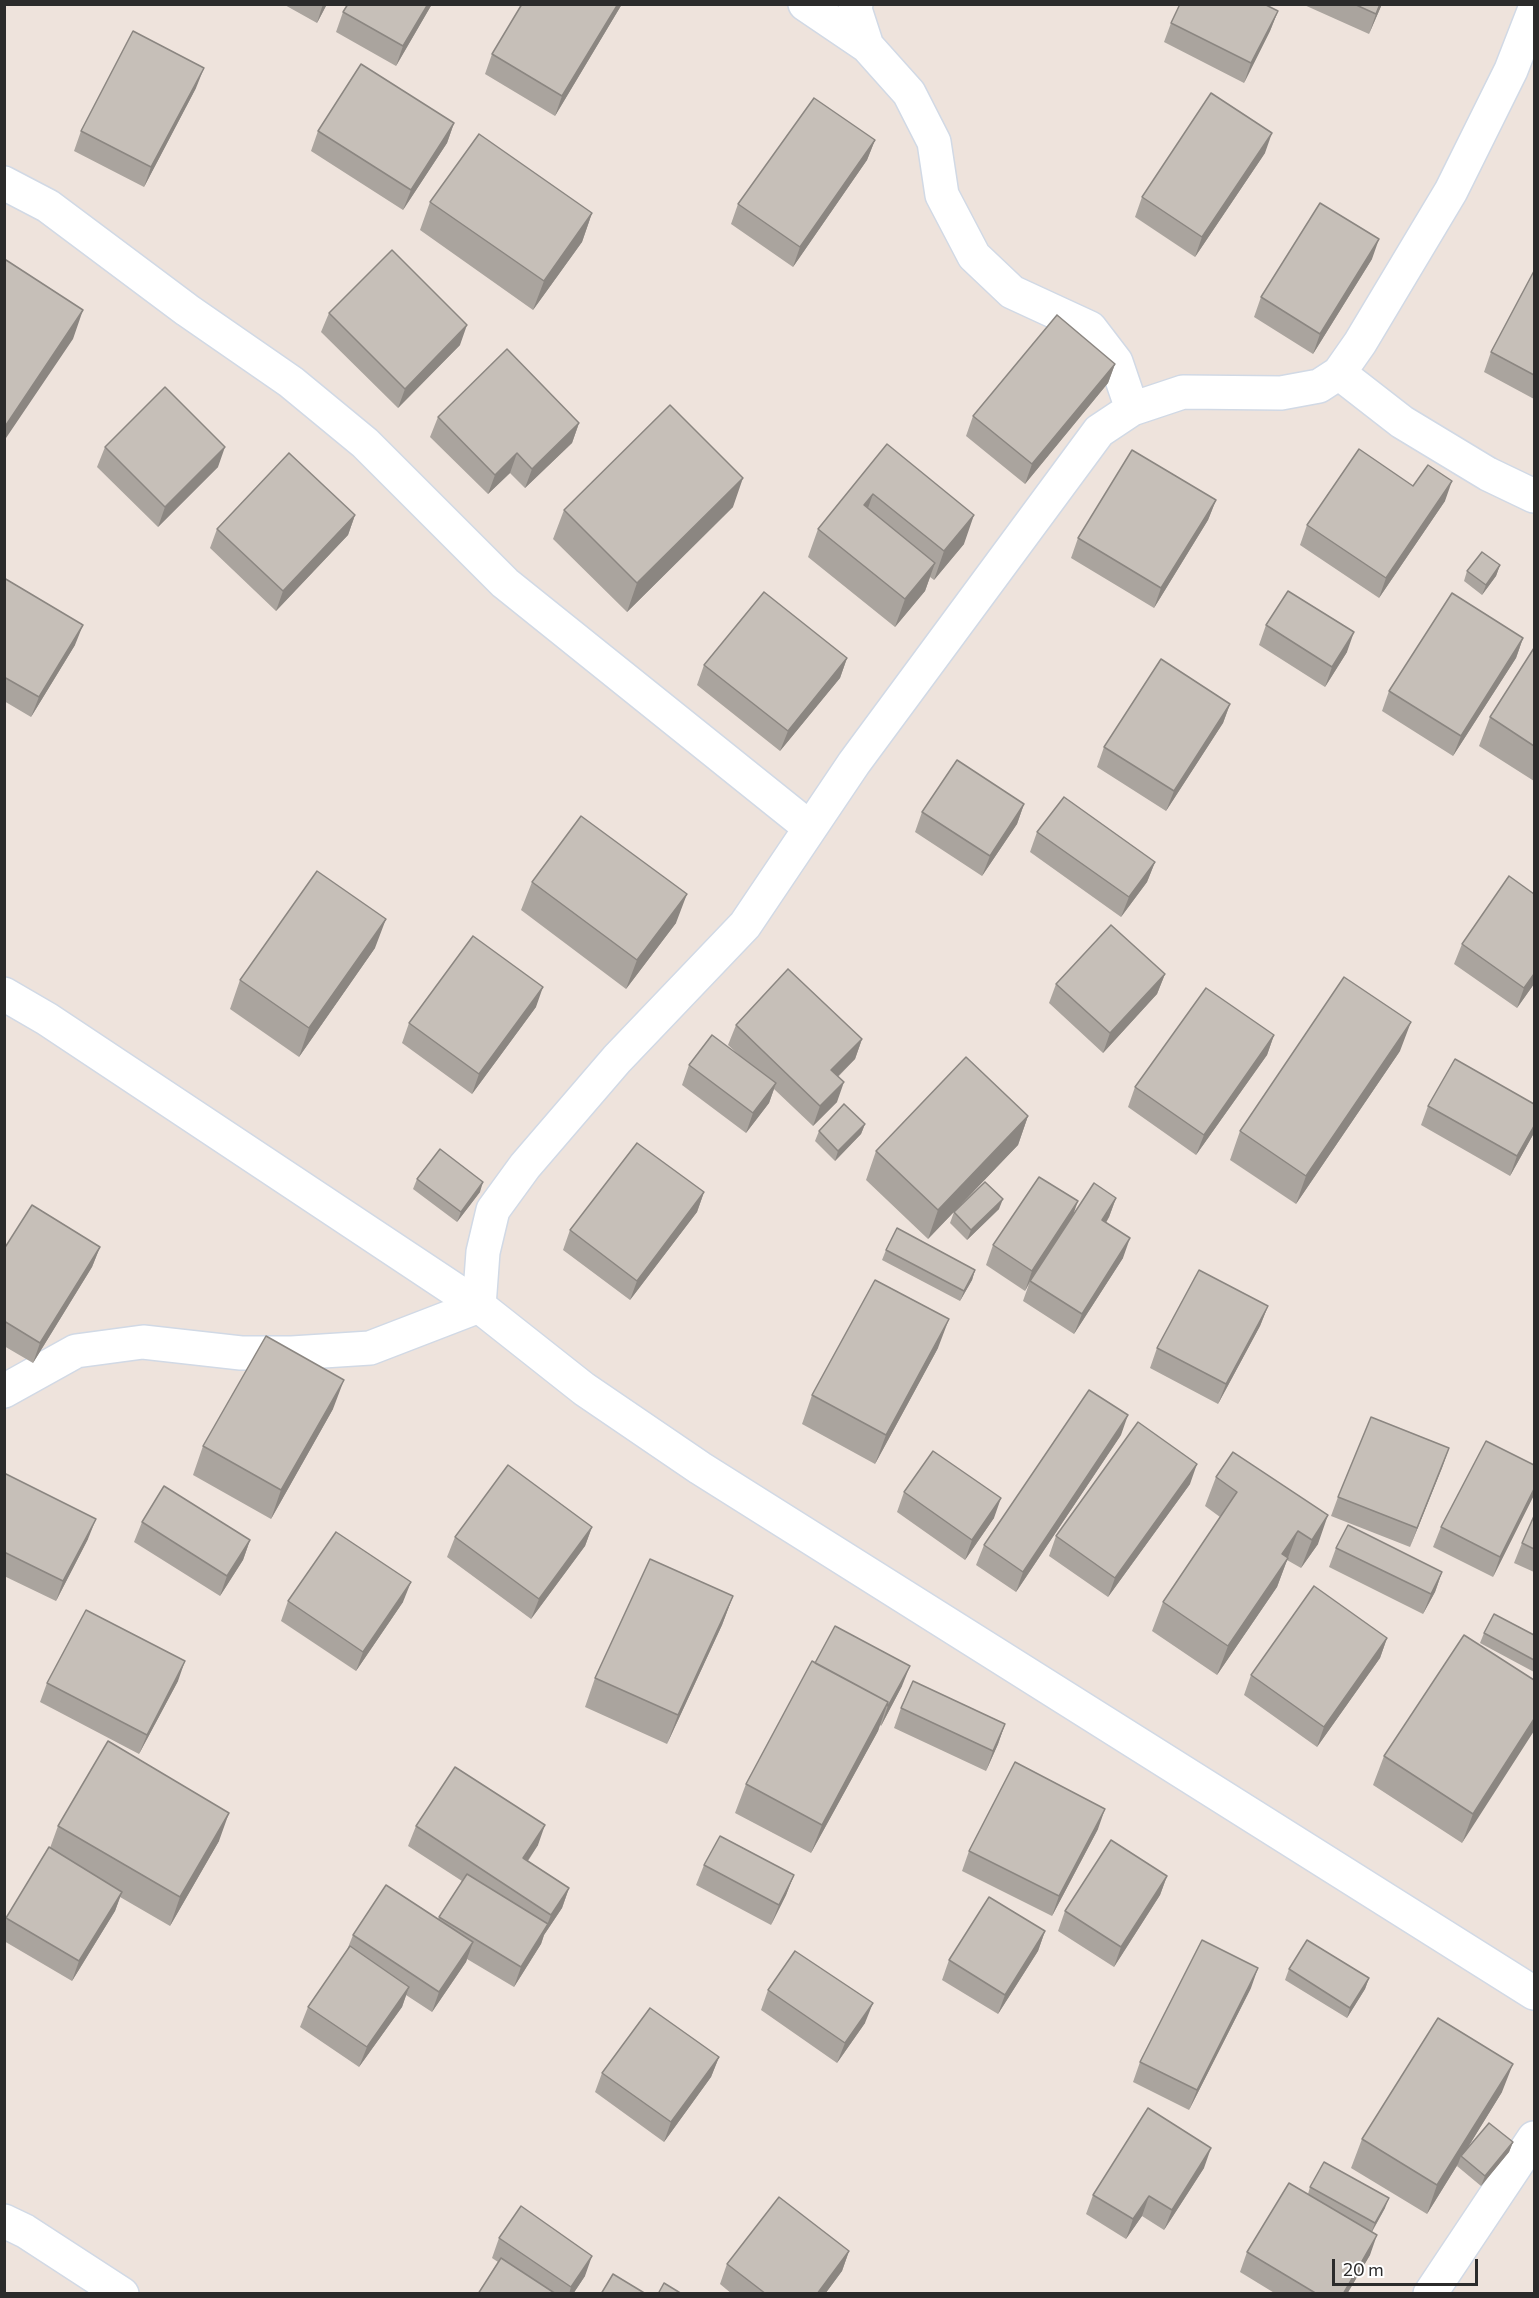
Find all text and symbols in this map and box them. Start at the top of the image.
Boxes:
scale bar [1335,2247,1480,2285]
text: 20 m [1343,2258,1384,2280]

